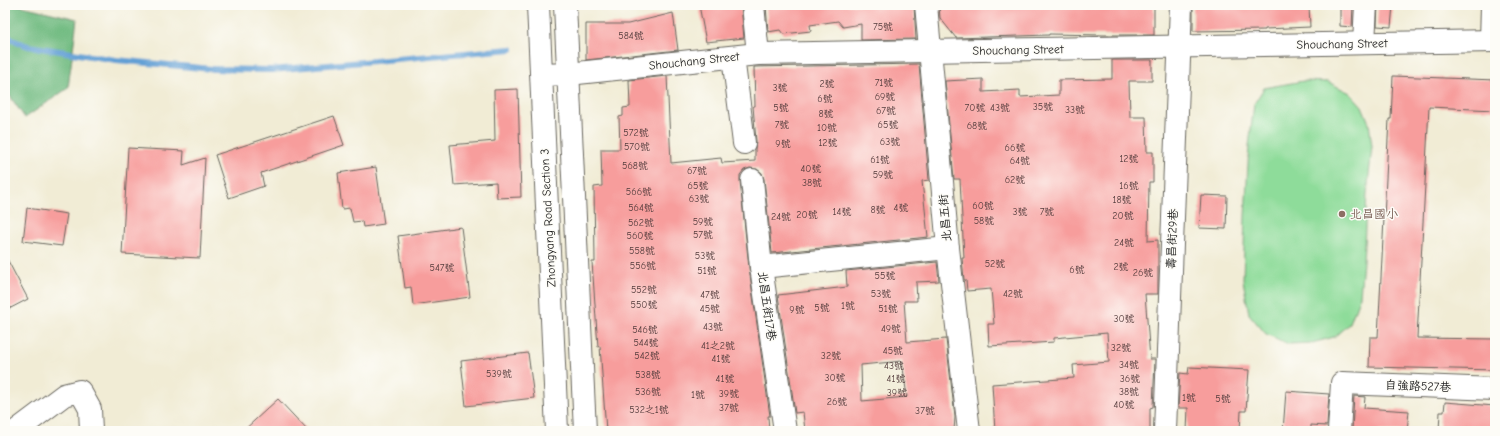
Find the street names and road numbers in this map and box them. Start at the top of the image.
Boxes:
street label: Shouchang Street [1296,36,1388,52]
street label: Shouchang Street [972,42,1064,58]
street label: Shouchang Street [648,49,741,73]
street label: Zhongyang Road Section 3 [537,148,559,288]
street label: 北昌五街 [936,193,954,243]
street label: 壽昌街29巷 [1164,208,1180,270]
street label: 北昌五街17巷 [755,270,779,342]
street label: 自強路527巷 [1385,378,1451,394]

